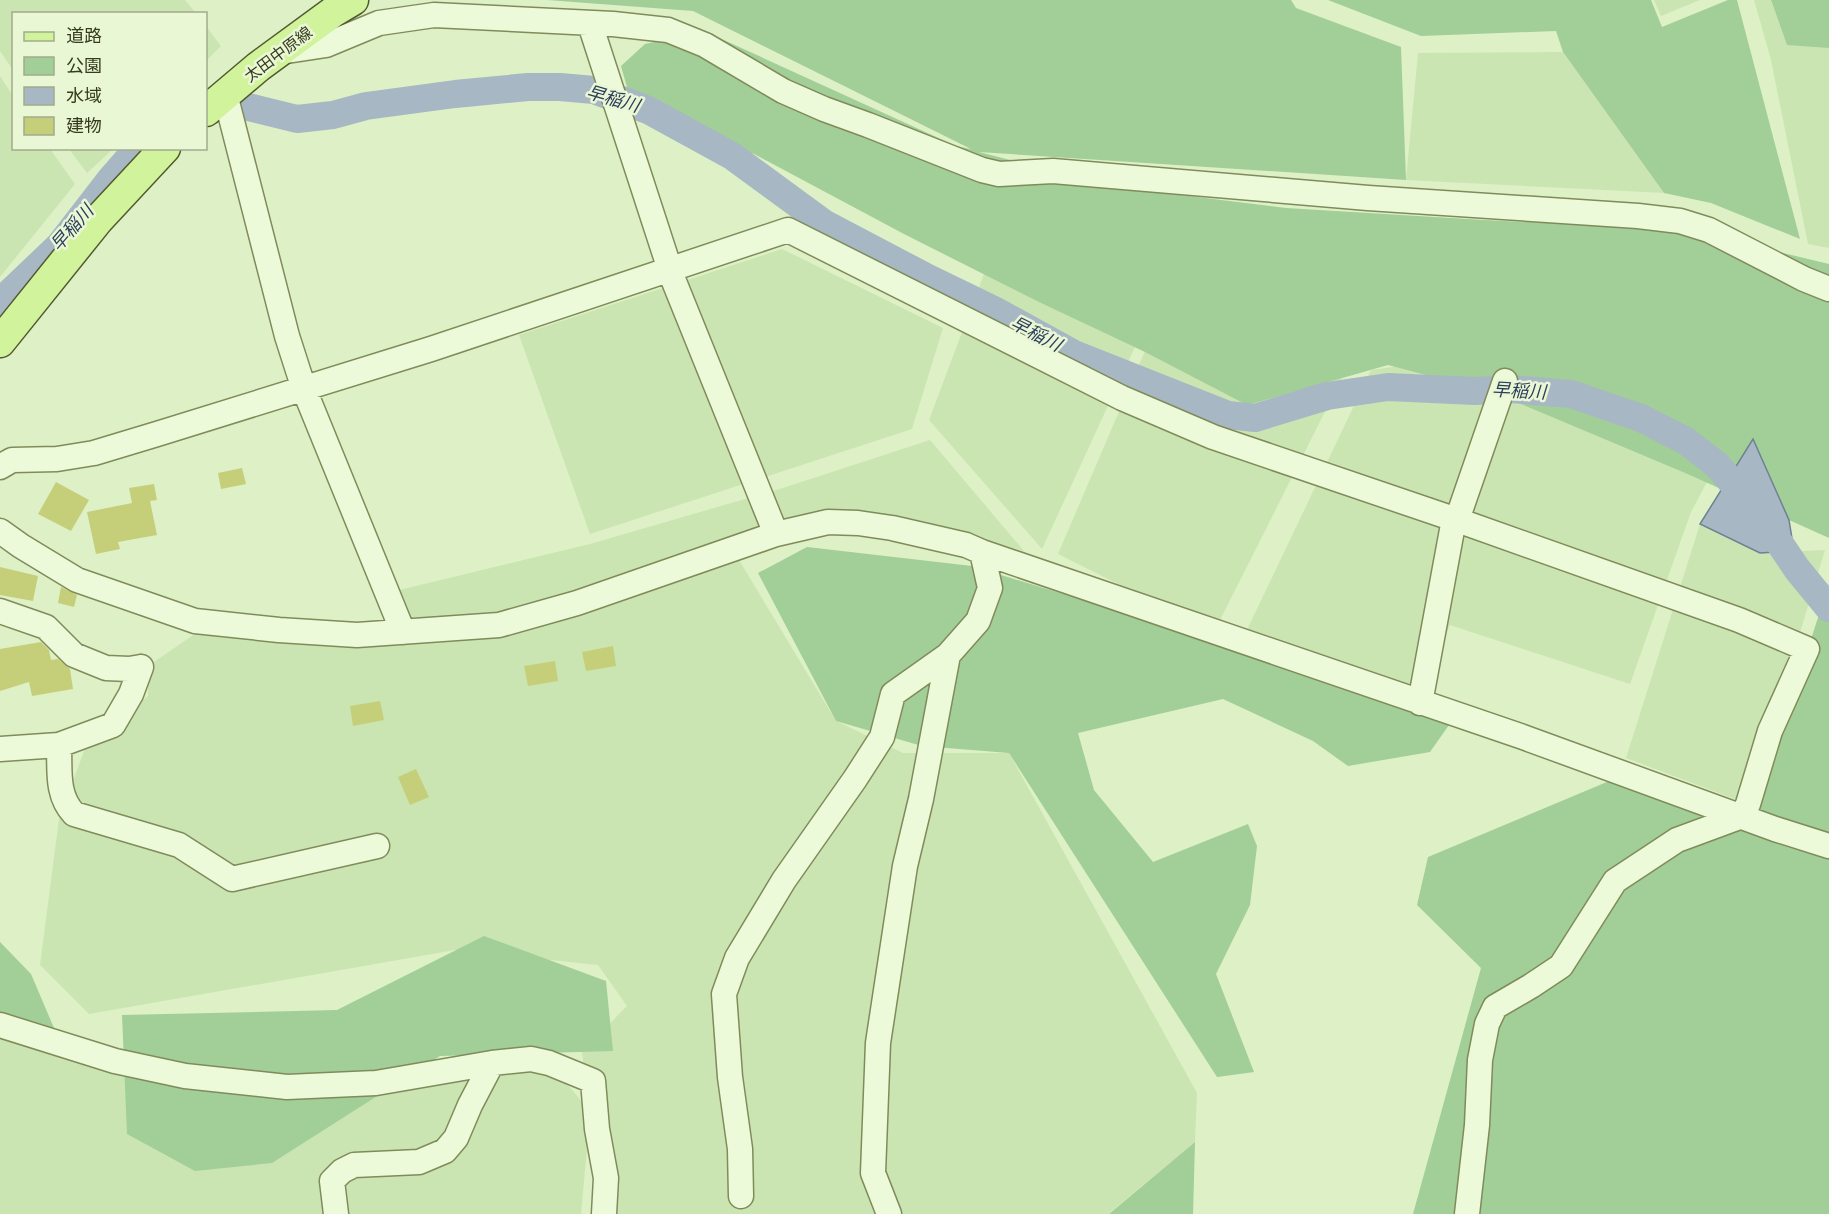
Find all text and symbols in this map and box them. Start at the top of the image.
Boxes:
legend [12,12,207,150]
street label: 太田中原線 [240,22,316,86]
text: 道路 [66,25,102,47]
text: 公園 [66,55,102,77]
water label: 早稲川 [584,81,644,118]
text: 水域 [66,85,102,107]
text: 建物 [66,115,102,137]
water label: 早稲川 [46,199,99,256]
water label: 早稲川 [1007,312,1067,357]
water label: 早稲川 [1491,379,1549,404]

